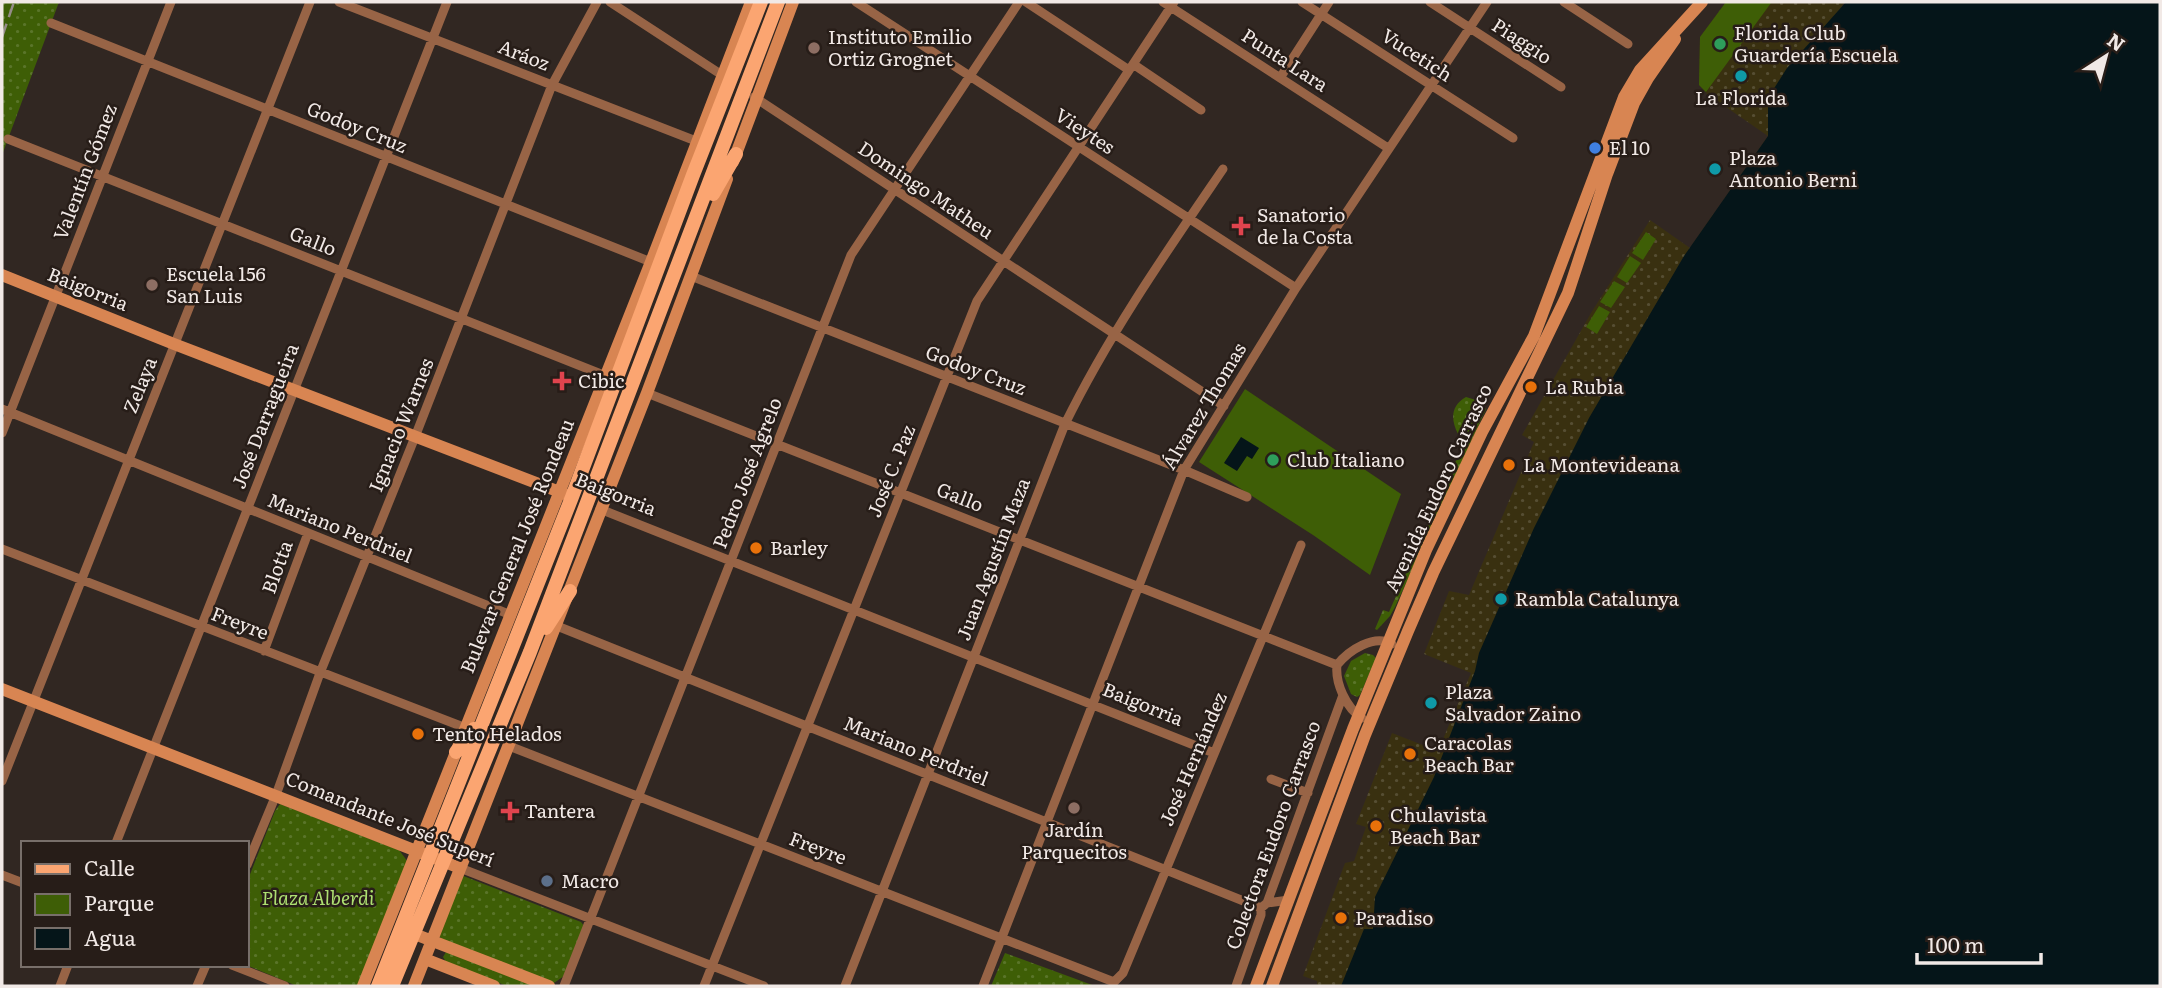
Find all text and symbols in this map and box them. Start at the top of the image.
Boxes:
street label: Piaggio [1487,10,1558,70]
place label: Florida Club Guardería Escuela [1734,18,1899,68]
street label: Punta Lara [1237,21,1335,98]
street label: Vucetich [1377,21,1458,88]
north arrow [2071,21,2141,91]
place label: Instituto Emilio Ortiz Grognet [828,22,972,72]
text: N [2102,25,2131,57]
street label: Aráoz [495,32,554,77]
marker: Florida Club Guardería Escuela [1712,36,1728,52]
marker: Instituto Emilio Ortiz Grognet [806,40,822,56]
marker: La Florida [1733,68,1749,84]
place label: La Florida [1695,83,1788,111]
street label: Godoy Cruz [303,93,412,159]
street label: Valentín Gómez [45,100,123,244]
street label: Vieytes [1050,100,1121,160]
street label: Domingo Matheu [853,133,1000,245]
place label: El 10 [1609,133,1650,161]
marker: El 10 [1587,140,1603,156]
place label: Plaza Antonio Berni [1729,143,1857,193]
marker: Plaza Antonio Berni [1707,161,1723,177]
place label: Sanatorio de la Costa [1257,200,1354,250]
marker: Sanatorio de la Costa [1231,216,1251,236]
street label: Gallo [286,218,341,262]
street label: Baigorria [44,259,134,317]
place label: Escuela 156 San Luis [166,259,266,309]
marker: Escuela 156 San Luis [144,277,160,293]
street label: Álvarez Thomas [1154,336,1252,474]
street label: Godoy Cruz [922,337,1031,401]
street label: José Darragueira [223,338,305,492]
street label: Zelaya [115,352,163,417]
street label: Ignacio Warnes [361,353,440,496]
place label: Cibic [578,366,625,394]
marker: Cibic [552,371,572,391]
place label: La Rubia [1545,372,1625,400]
street label: Avenida Eudoro Carrasco [1376,379,1498,597]
marker: La Rubia [1523,379,1539,395]
street label: Pedro José Agrelo [704,393,788,552]
street label: Bulevar General José Rondeau [452,414,580,677]
street label: José C. Paz [859,420,921,521]
place label: Club Italiano [1287,445,1405,473]
place label: La Montevideana [1523,450,1680,478]
marker: Club Italiano [1265,452,1281,468]
marker: La Montevideana [1501,457,1517,473]
street label: Baigorria [572,464,662,522]
street label: Juan Agustín Maza [948,473,1036,644]
street label: Gallo [933,474,988,518]
street label: Mariano Perdriel [264,485,417,569]
place label: Barley [770,533,828,561]
street label: Blotta [254,535,299,597]
marker: Barley [748,540,764,556]
place label: Rambla Catalunya [1515,584,1680,612]
marker: Rambla Catalunya [1493,591,1509,607]
street label: Freyre [208,598,273,646]
street label: Baigorria [1099,674,1189,732]
place label: Plaza Salvador Zaino [1445,677,1581,727]
street label: José Hernández [1151,687,1233,830]
marker: Plaza Salvador Zaino [1423,695,1439,711]
street label: Mariano Perdriel [840,708,993,792]
street label: Colectora Eudoro Carrasco [1218,716,1327,953]
place label: Tento Helados [432,719,562,747]
marker: Tento Helados [410,726,426,742]
place label: Caracolas Beach Bar [1424,728,1514,778]
marker: Caracolas Beach Bar [1402,746,1418,762]
street label: Comandante José Superí [282,763,499,873]
place label: Tantera [524,796,596,824]
marker: Jardín Parquecitos [1066,800,1082,816]
place label: Chulavista Beach Bar [1390,800,1488,850]
marker: Tantera [502,803,518,819]
place label: Jardín Parquecitos [1021,815,1127,865]
marker: Chulavista Beach Bar [1368,818,1384,834]
street label: Freyre [786,823,851,871]
legend [21,841,248,967]
text: Calle [84,851,135,882]
place label: Macro [561,866,619,894]
marker: Macro [539,873,555,889]
park label: Plaza Alberdi [262,883,375,911]
text: Parque [84,886,154,917]
place label: Paradiso [1355,903,1433,931]
marker: Paradiso [1333,910,1349,926]
text: Agua [84,921,136,952]
scale bar [1917,922,2041,966]
text: 100 m [1927,928,1984,959]

